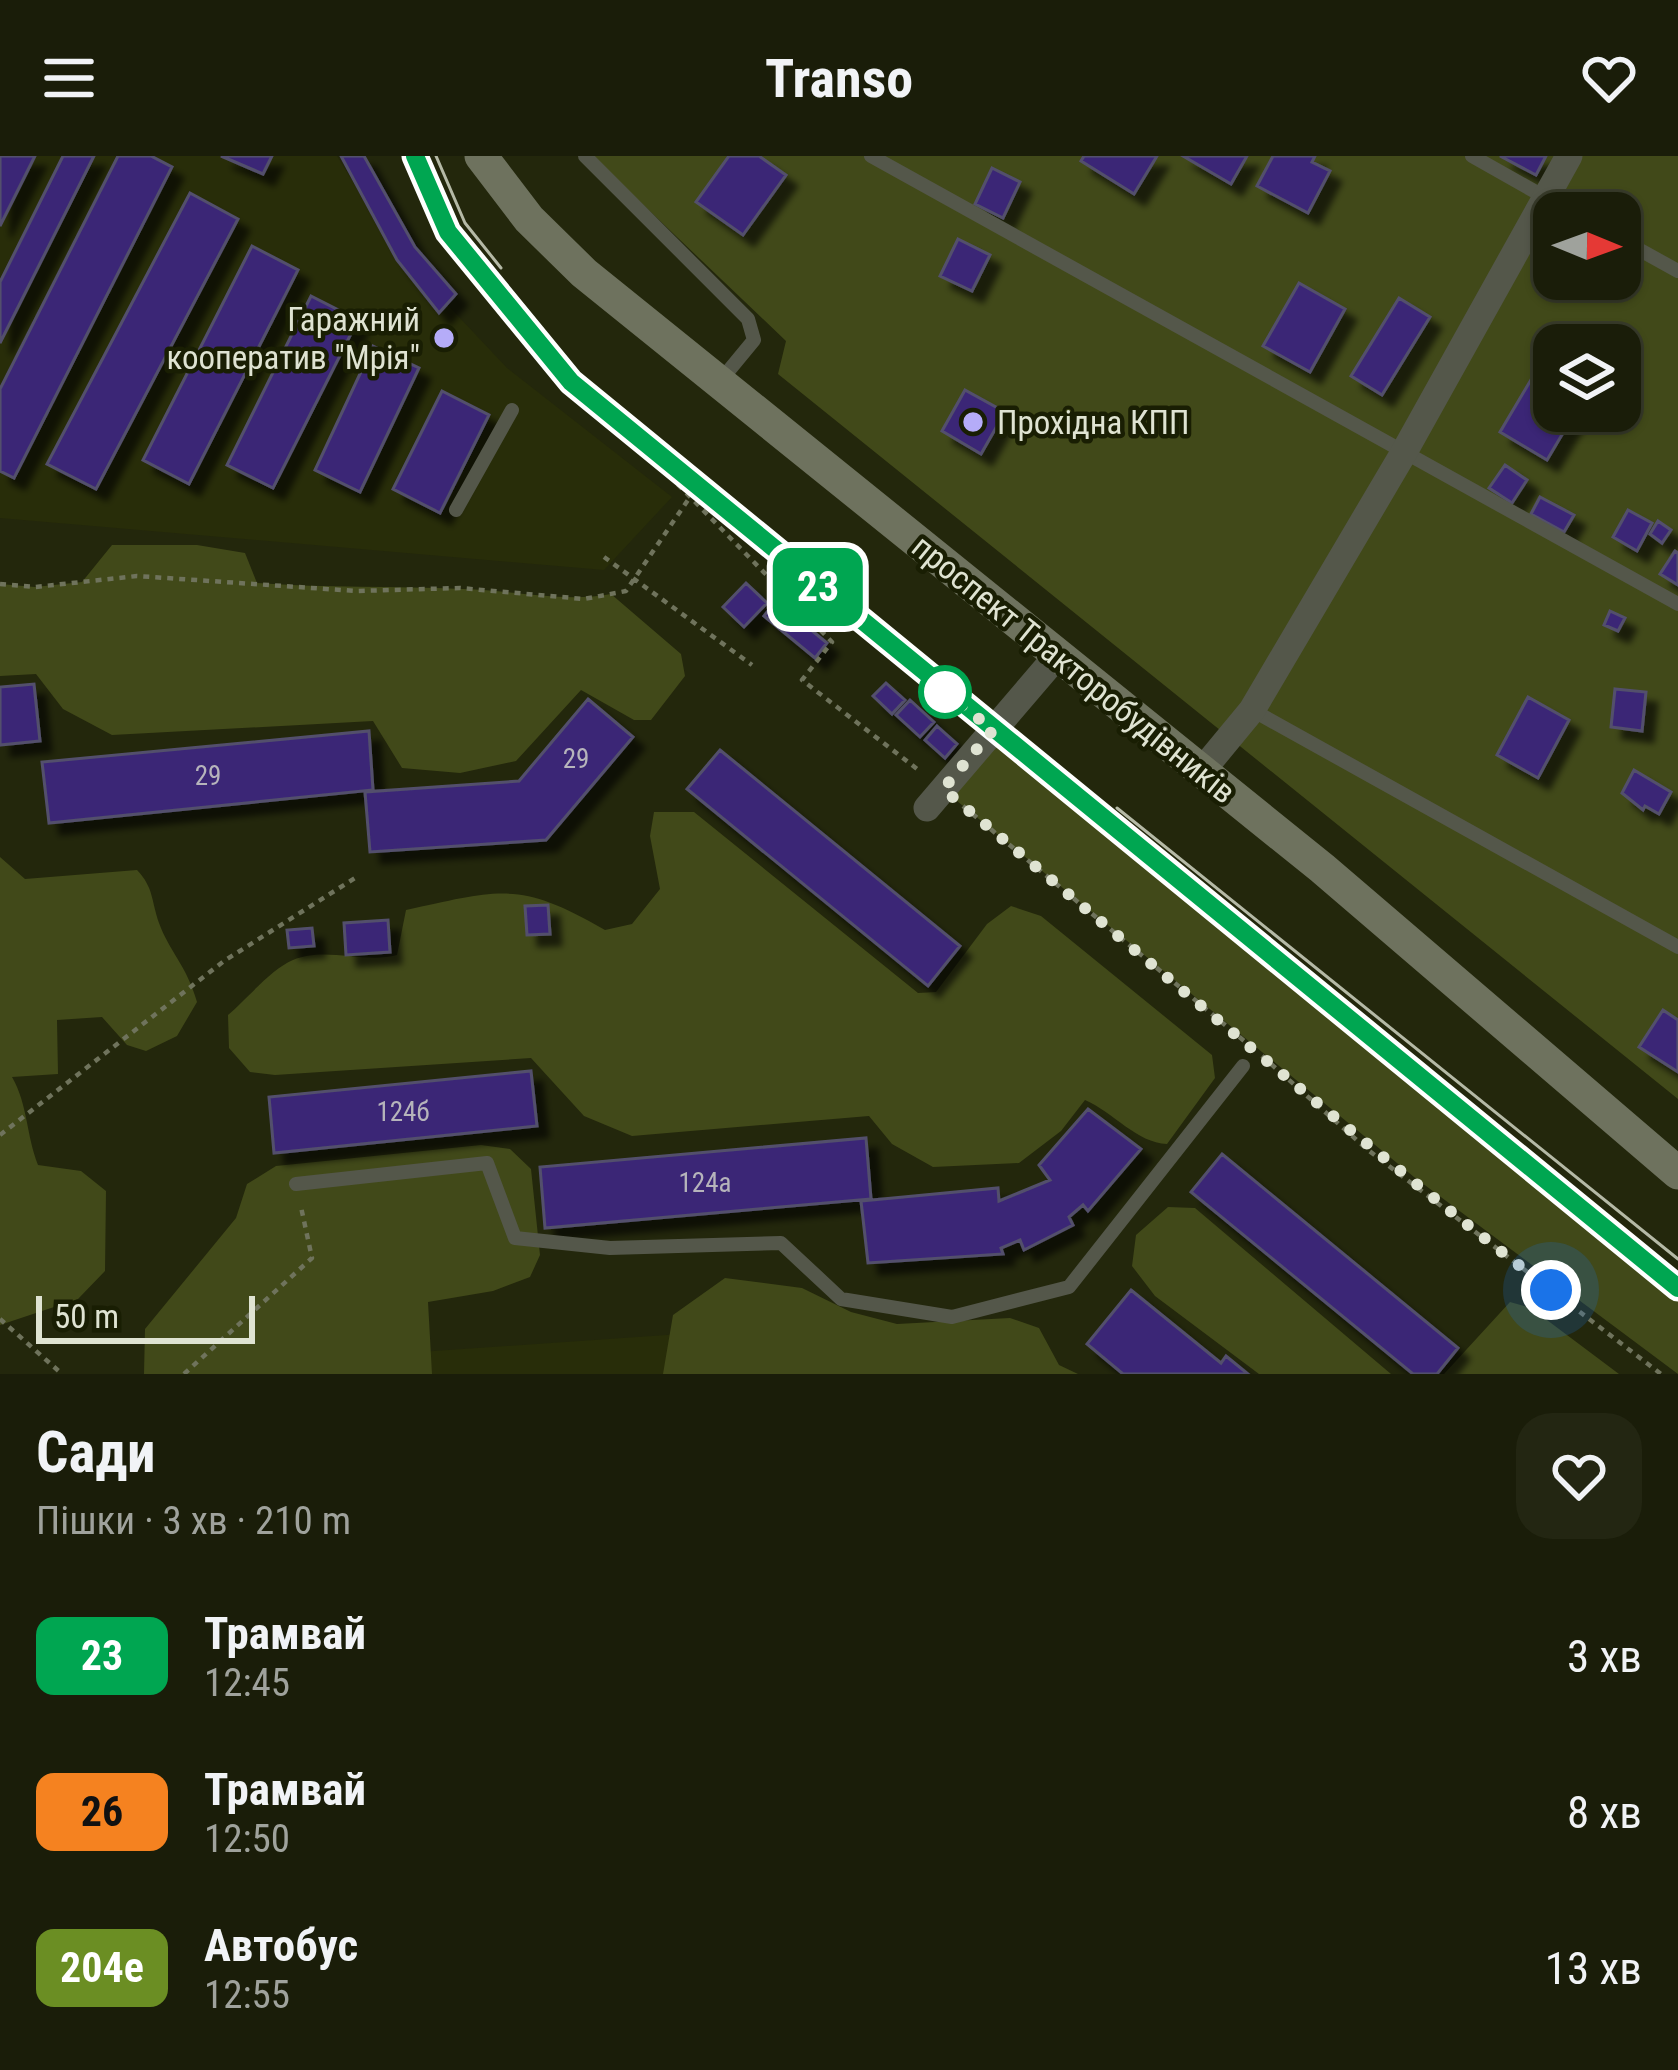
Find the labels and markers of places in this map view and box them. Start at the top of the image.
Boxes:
place label: Гаражний кооператив "Мрія" [166,300,420,377]
marker: Гаражний кооператив "Мрія" [431,325,457,351]
place label: Прохідна КПП [997,403,1189,442]
marker: Прохідна КПП [960,409,986,435]
unlabelled marker [920,667,970,717]

